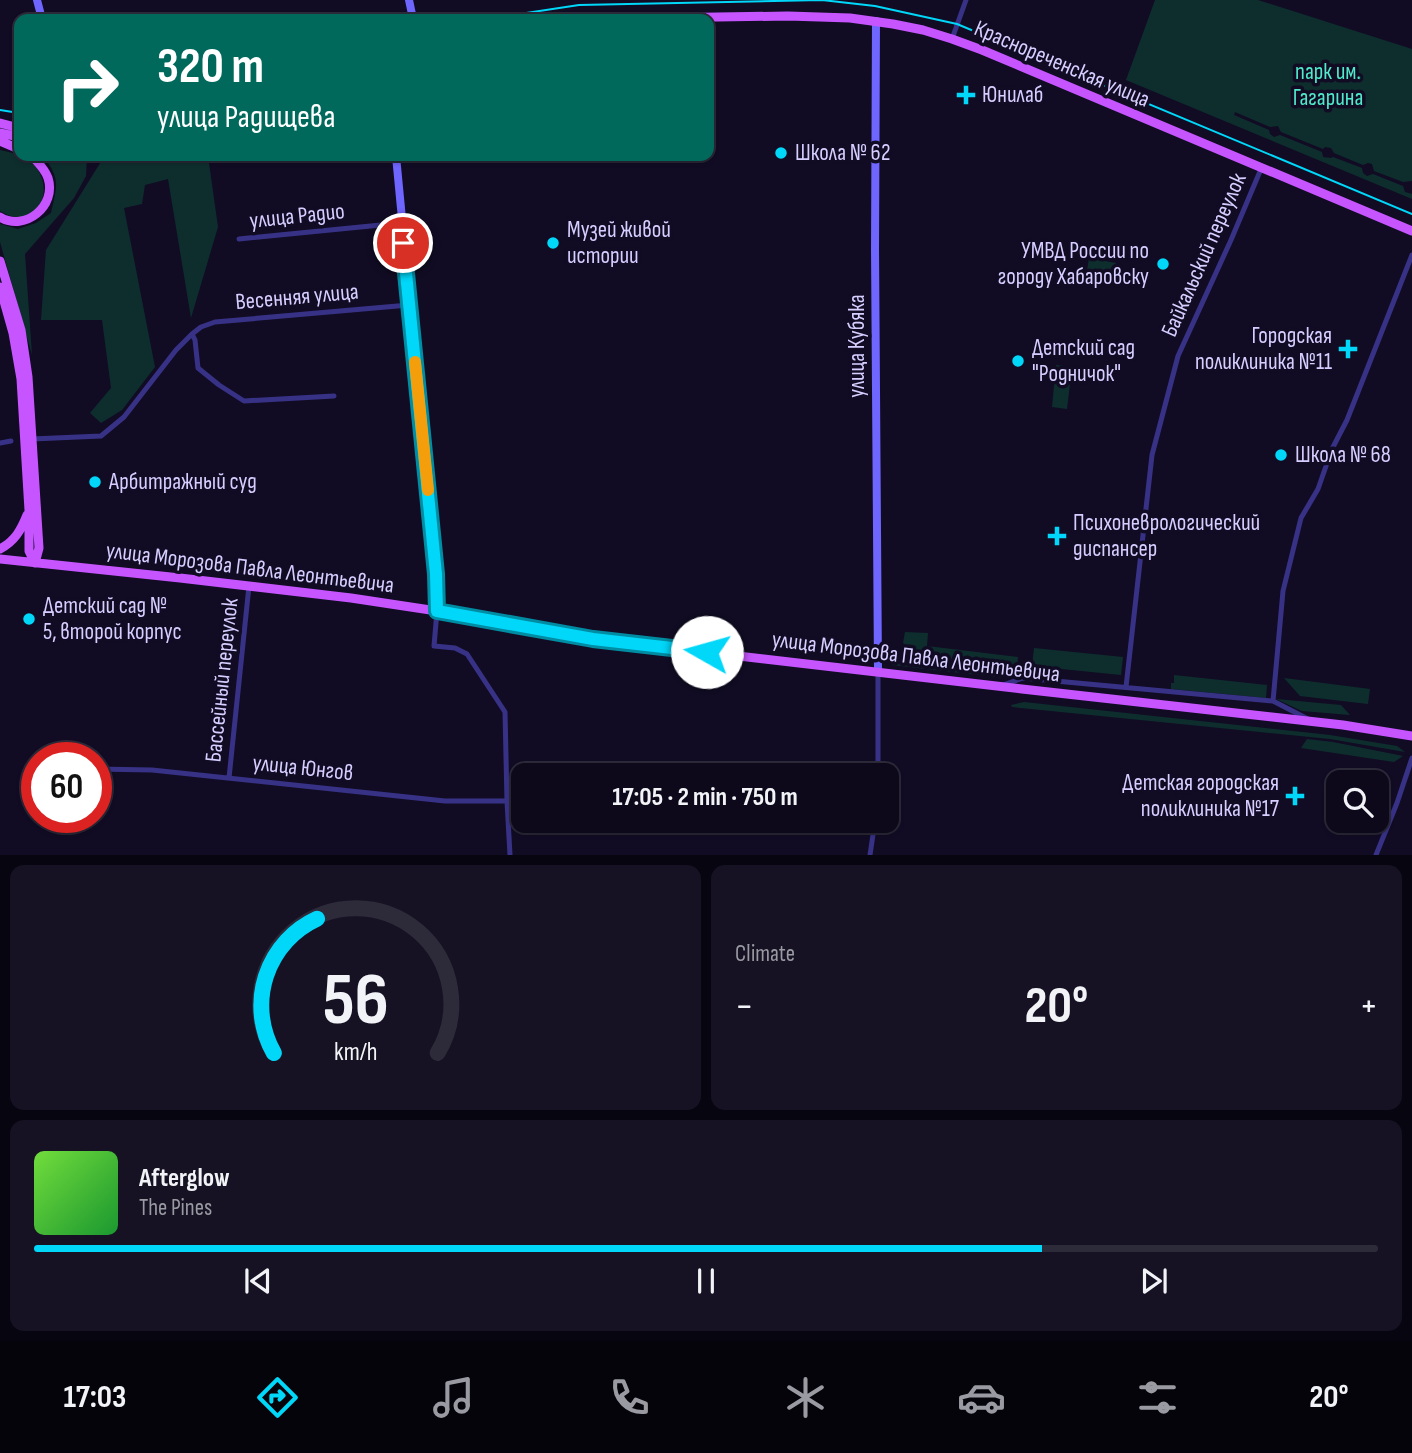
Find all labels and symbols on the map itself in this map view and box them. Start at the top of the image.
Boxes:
street label: Краснореченская улица [970,14,1154,114]
park label: парк им. Гагарина [1293,58,1363,112]
place label: Юнилаб [982,81,1043,109]
marker: Юнилаб [956,85,976,105]
place label: Школа № 62 [795,139,890,167]
marker: Школа № 62 [773,145,789,161]
street label: Байкальский переулок [1155,169,1253,341]
street label: улица Радио [248,197,346,235]
pin [373,213,433,273]
place label: Музей живой истории [567,216,671,270]
marker: Музей живой истории [545,235,561,251]
place label: УМВД России по городу Хабаровску [998,237,1149,291]
marker: УМВД России по городу Хабаровску [1155,256,1171,272]
street label: Весенняя улица [234,278,360,316]
street label: улица Кубяка [843,294,871,398]
place label: Городская поликлиника №11 [1195,322,1332,376]
place label: Детский сад "Родничок" [1032,334,1135,388]
marker: Городская поликлиника №11 [1338,339,1358,359]
marker: Детский сад "Родничок" [1010,353,1026,369]
place label: Школа № 68 [1295,441,1391,469]
marker: Школа № 68 [1273,447,1289,463]
place label: Арбитражный суд [108,468,257,496]
marker: Арбитражный суд [87,474,103,490]
place label: Психоневрологический диспансер [1073,509,1260,563]
marker: Психоневрологический диспансер [1047,526,1067,546]
street label: улица Морозова Павла Леонтьевича [104,536,396,600]
place label: Детский сад № 5, второй корпус [43,592,182,646]
street label: Бассейный переулок [199,596,245,763]
marker: Детский сад № 5, второй корпус [21,611,37,627]
position arrow [670,615,744,689]
street label: улица Морозова Павла Леонтьевича [770,625,1062,689]
speed limit sign: 60 [21,742,112,833]
street label: улица Юнгов [251,749,355,787]
place label: Детская городская поликлиника №17 [1122,769,1279,823]
marker: Детская городская поликлиника №17 [1285,786,1305,806]

